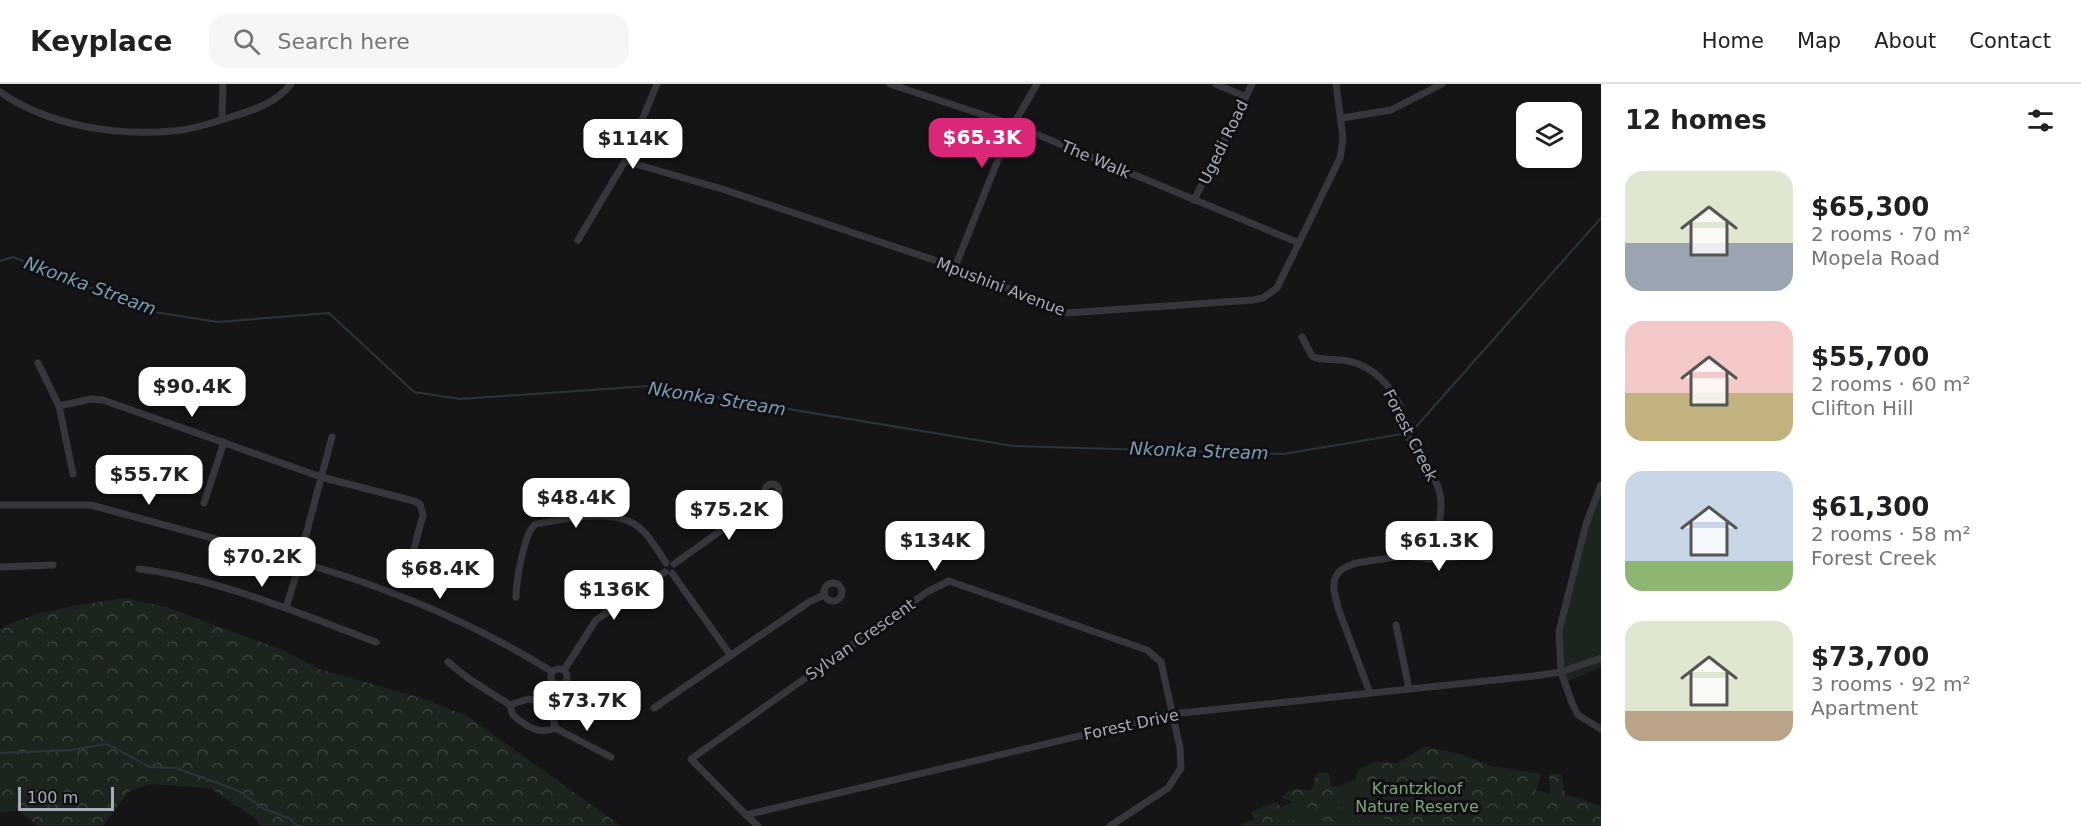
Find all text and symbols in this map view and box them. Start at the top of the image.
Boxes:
search box [209,14,629,68]
text: Keyplace [30,25,173,58]
icon: search [230,25,263,58]
text: Search here [278,29,410,54]
text: Home [1702,29,1764,53]
text: Map [1797,29,1841,53]
text: About [1874,29,1936,53]
text: Contact [1969,29,2051,53]
street label: Ugedi Road [1195,97,1252,188]
map controls [1516,102,1582,168]
button: layers [1516,102,1582,168]
icon: filters [2024,104,2057,137]
text: 12 homes [1625,105,1767,135]
pin: $65.3K [933,118,1031,169]
pin: $114K [591,119,675,170]
text: $65.3K [943,125,1021,149]
text: $114K [597,126,669,150]
street label: The Walk [1058,136,1134,183]
text: $65,300 [1811,192,1929,222]
icon: home [1673,195,1745,267]
text: 2 rooms · 70 m² [1811,222,1971,246]
text: Mopela Road [1811,246,1940,270]
water label: Nkonka Stream [21,252,159,319]
street label: Mpushini Avenue [934,253,1068,320]
text: $55,700 [1811,342,1929,372]
icon: home [1673,345,1745,417]
pin: $90.4K [143,367,241,418]
text: 2 rooms · 60 m² [1811,372,1971,396]
text: $90.4K [153,374,231,398]
water label: Nkonka Stream [647,377,787,420]
street label: Forest Creek [1379,386,1442,485]
text: Clifton Hill [1811,396,1914,420]
water label: Nkonka Stream [1129,438,1269,463]
pin: $55.7K [100,455,198,506]
text: $55.7K [110,462,188,486]
pin: $48.4K [527,478,625,529]
text: $48.4K [537,485,615,509]
pin: $75.2K [680,490,778,541]
text: $61,300 [1811,492,1929,522]
icon: home [1673,495,1745,567]
text: $75.2K [690,497,768,521]
pin: $134K [893,521,977,572]
pin: $61.3K [1390,521,1488,572]
text: 2 rooms · 58 m² [1811,522,1971,546]
text: $134K [899,528,971,552]
text: $61.3K [1400,528,1478,552]
pin: $70.2K [213,537,311,588]
text: $70.2K [223,544,301,568]
text: Forest Creek [1811,546,1937,570]
pin: $68.4K [391,549,489,600]
text: $68.4K [401,556,479,580]
pin: $136K [572,570,656,621]
text: $136K [578,577,650,601]
street label: Sylvan Crescent [802,595,919,684]
text: $73,700 [1811,642,1929,672]
icon: home [1673,645,1745,717]
text: 3 rooms · 92 m² [1811,672,1971,696]
pin: $73.7K [538,681,636,732]
text: $73.7K [548,688,626,712]
text: Apartment [1811,696,1918,720]
street label: Forest Drive [1082,705,1180,744]
park label: Krantzkloof Nature Reserve [1355,779,1479,816]
scale bar [18,784,114,812]
text: 100 m [27,788,78,807]

